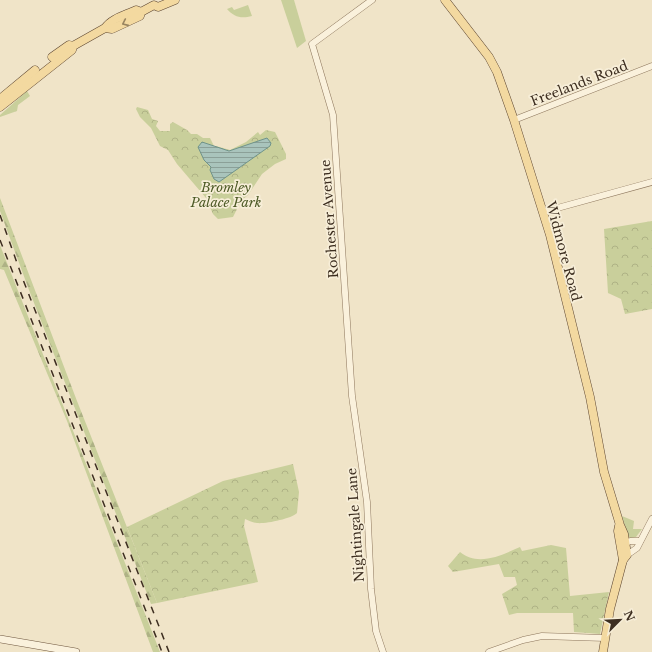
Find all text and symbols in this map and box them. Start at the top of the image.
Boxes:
one-way arrow [122,18,130,26]
street label: Freelands Road [528,57,630,110]
street label: Rochester Avenue [317,159,342,279]
park label: Bromley Palace Park [190,179,262,211]
street label: Widmore Road [542,198,585,303]
street label: Nightingale Lane [343,467,368,583]
north arrow [600,600,640,640]
text: N [621,608,638,624]

